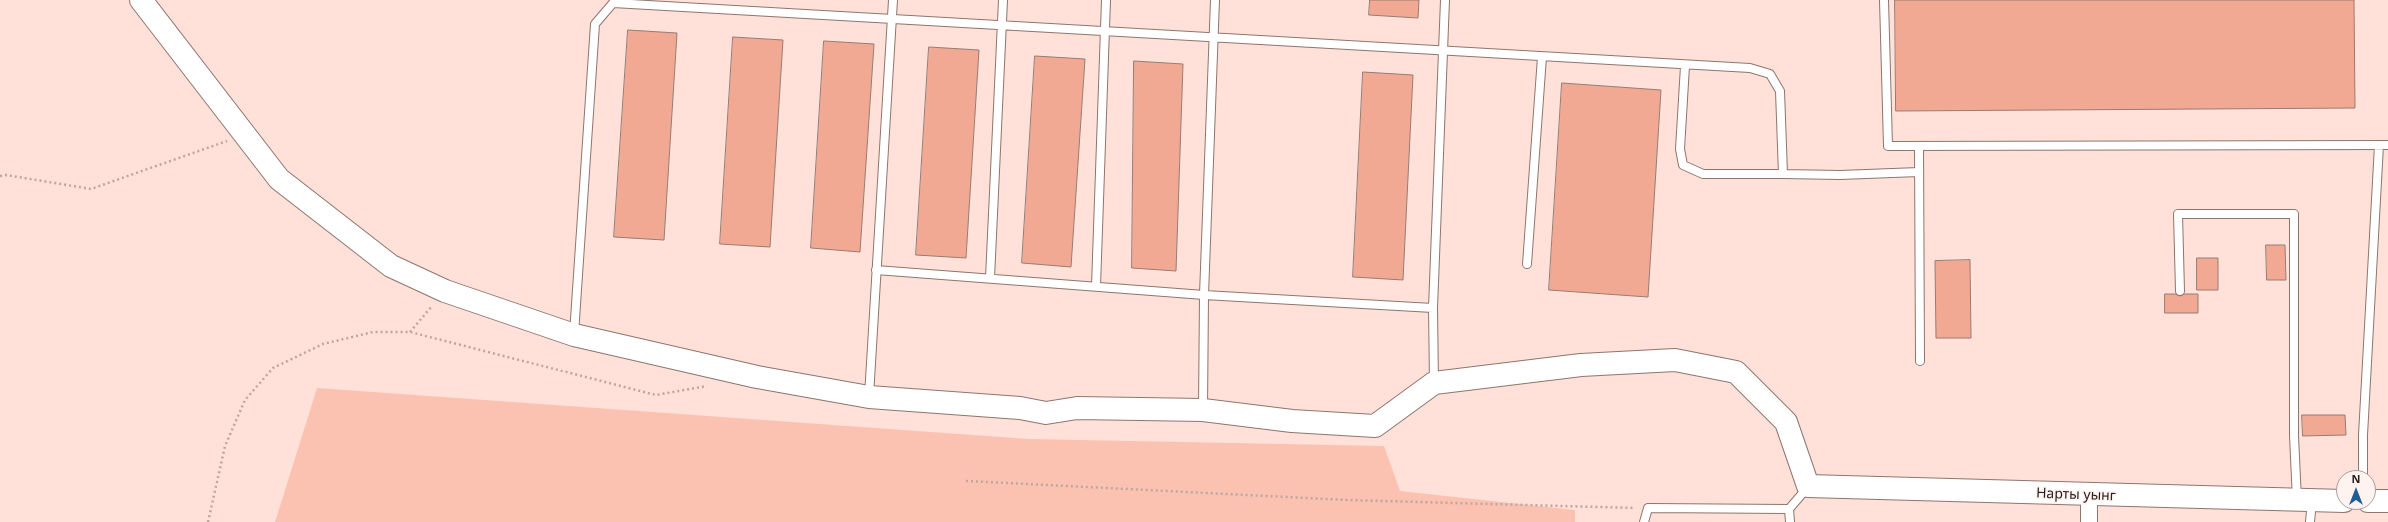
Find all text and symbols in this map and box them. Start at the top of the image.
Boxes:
north arrow [2336,470,2376,510]
text: N [2352,471,2360,486]
street label: Нарты уынг [2036,485,2116,505]

